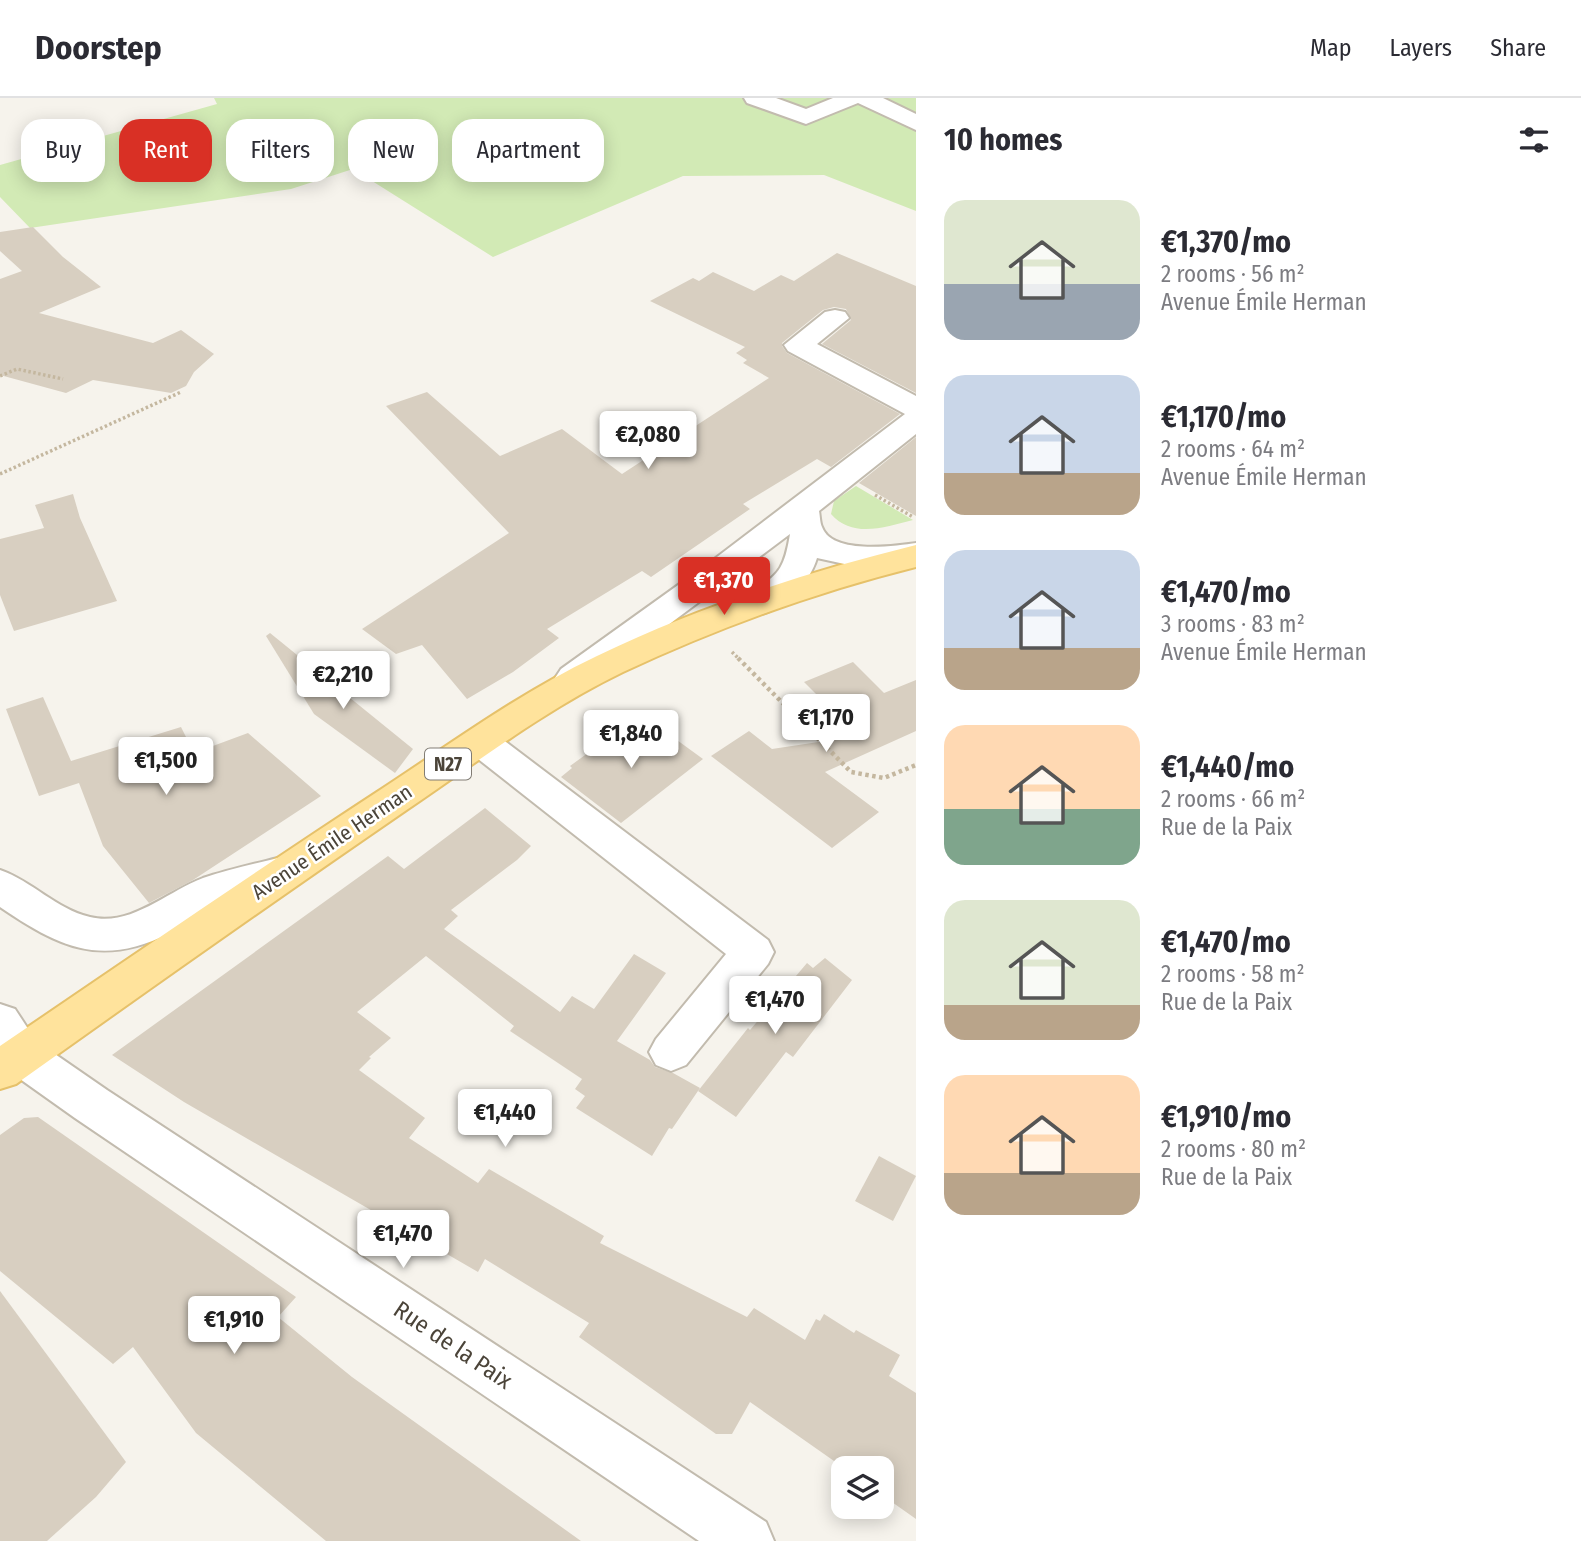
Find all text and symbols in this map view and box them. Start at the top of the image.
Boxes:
text: Doorstep [35,28,162,68]
text: Map [1310,34,1352,62]
text: Layers [1390,34,1452,62]
text: Share [1490,34,1546,62]
chip: Buy [21,119,105,182]
chip: Rent [119,119,212,182]
chip: Filters [226,119,334,182]
chip: New [348,119,438,182]
chip: Apartment [452,119,604,182]
icon: filters [1515,121,1553,159]
text: 10 homes [944,122,1062,158]
text: €1,370/mo [1161,224,1291,260]
icon: home [1000,228,1084,312]
text: 2 rooms · 56 m² [1161,260,1305,288]
text: Avenue Émile Herman [1161,288,1367,316]
text: €1,170/mo [1161,399,1286,435]
icon: home [1000,403,1084,487]
pin: €2,080 [591,412,705,471]
text: €2,080 [616,420,680,448]
text: 2 rooms · 64 m² [1161,435,1305,463]
text: Avenue Émile Herman [1161,463,1367,491]
pin: €1,370 [667,558,781,617]
text: €1,370 [694,566,754,594]
text: €1,470/mo [1161,574,1291,610]
icon: home [1000,578,1084,662]
text: 3 rooms · 83 m² [1161,610,1305,638]
text: Avenue Émile Herman [1161,638,1367,666]
pin: €2,210 [286,652,400,711]
text: €2,210 [313,660,373,688]
pin: €1,170 [769,694,883,754]
text: €1,170 [798,703,854,731]
pin: €1,840 [574,710,688,770]
text: €1,840 [599,719,663,747]
pin: €1,500 [109,738,223,797]
text: €1,500 [134,746,198,774]
road number: N27 [425,748,471,779]
text: €1,440/mo [1161,749,1294,785]
icon: home [1000,753,1084,837]
street label: Avenue Émile Herman [247,779,417,905]
text: 2 rooms · 66 m² [1161,785,1305,813]
text: Rue de la Paix [1161,813,1292,841]
text: €1,470/mo [1161,924,1291,960]
icon: home [1000,928,1084,1012]
text: 2 rooms · 58 m² [1161,960,1305,988]
pin: €1,470 [718,976,832,1036]
text: €1,470 [745,985,805,1013]
text: Rue de la Paix [1161,988,1292,1016]
pin: €1,440 [448,1090,562,1149]
text: €1,440 [474,1098,536,1126]
text: €1,910/mo [1161,1099,1291,1135]
icon: home [1000,1103,1084,1187]
text: 2 rooms · 80 m² [1161,1135,1306,1163]
text: Rue de la Paix [1161,1163,1292,1191]
pin: €1,470 [346,1210,460,1270]
text: €1,470 [373,1219,433,1247]
street label: Rue de la Paix [388,1295,518,1395]
pin: €1,910 [177,1296,291,1356]
text: €1,910 [204,1305,264,1333]
map controls [831,1456,894,1519]
button: layers [831,1456,894,1519]

